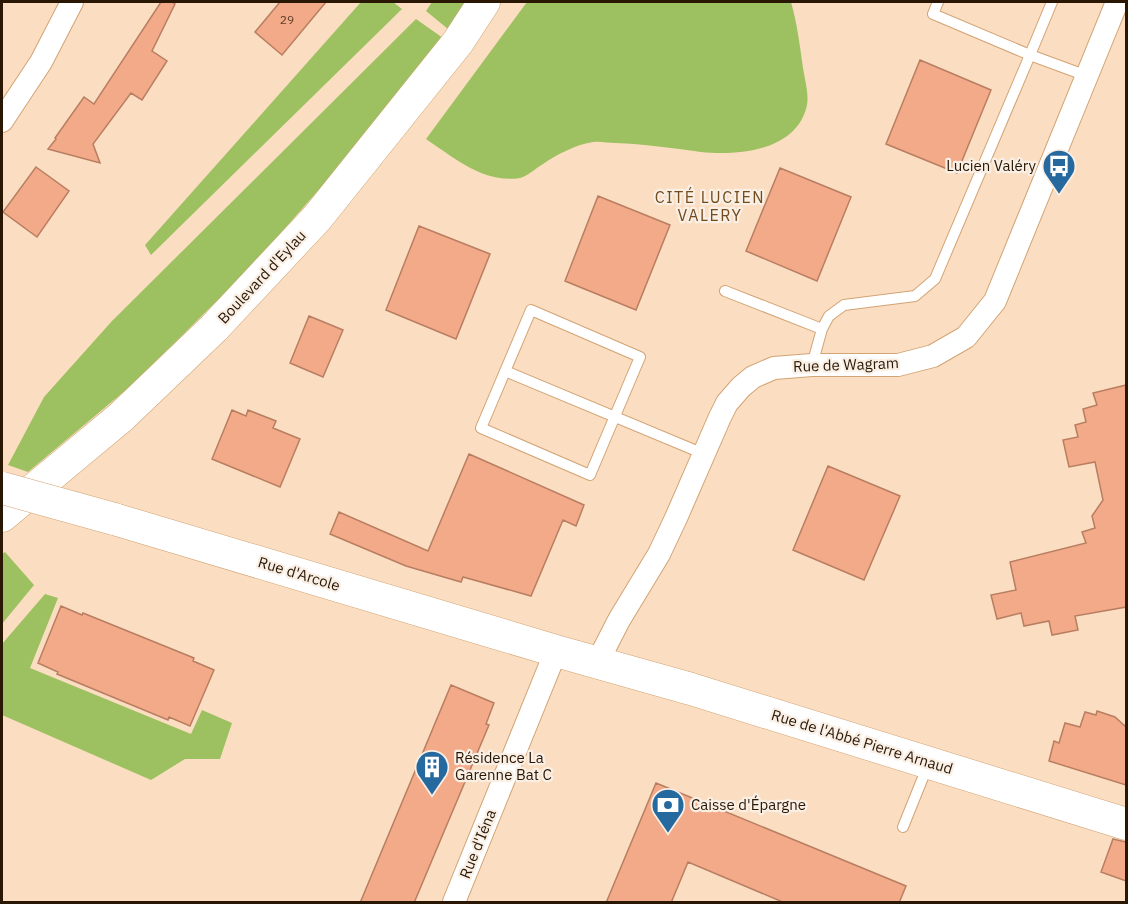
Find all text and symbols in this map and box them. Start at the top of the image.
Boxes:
house number: 29 [280,12,294,27]
bus stop icon: Lucien Valéry [1041,148,1077,195]
place label: Lucien Valéry [946,156,1037,175]
district label: CITÉ LUCIEN VALERY [655,186,765,225]
street label: Boulevard d'Eylau [213,226,310,327]
street label: Rue de Wagram [793,353,899,376]
street label: Rue d'Arcole [256,552,342,595]
street label: Rue de l'Abbé Pierre Arnaud [769,705,955,778]
place label: Résidence La Garenne Bat C [455,748,552,784]
building icon: Résidence La Garenne Bat C [414,749,450,796]
bank icon: Caisse d'Épargne [650,787,686,834]
place label: Caisse d'Épargne [691,795,806,814]
street label: Rue d'Iéna [455,806,500,881]

